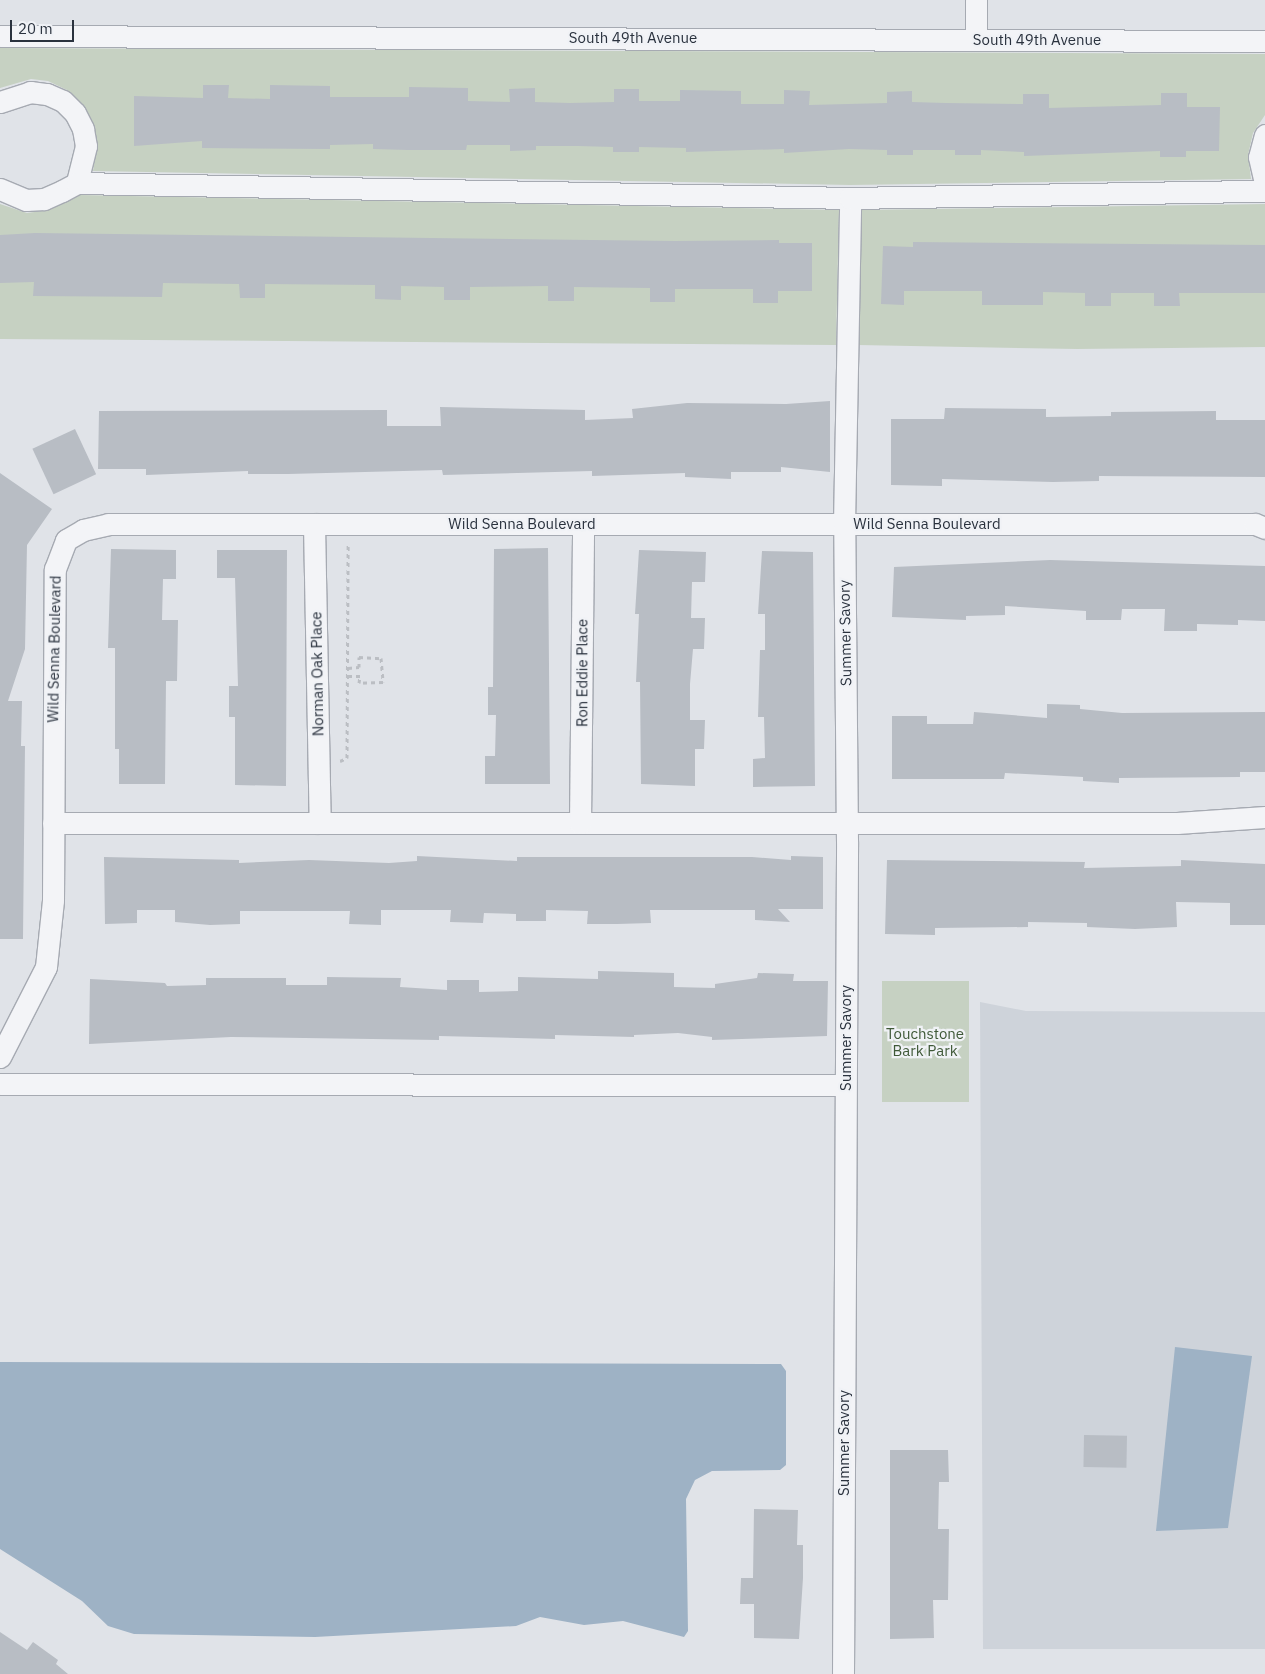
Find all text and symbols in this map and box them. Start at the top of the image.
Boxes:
scale bar [12,10,76,42]
text: 20 m [18,19,53,38]
street label: South 49th Avenue [569,29,697,47]
street label: South 49th Avenue [973,31,1101,49]
street label: Wild Senna Boulevard [448,515,596,533]
street label: Wild Senna Boulevard [853,515,1001,533]
street label: Wild Senna Boulevard [44,575,64,723]
street label: Summer Savory [835,580,855,686]
street label: Norman Oak Place [307,612,327,736]
street label: Ron Eddie Place [573,619,591,727]
street label: Summer Savory [837,985,855,1091]
park label: Touchstone Bark Park [886,1024,964,1059]
street label: Summer Savory [835,1390,853,1496]

